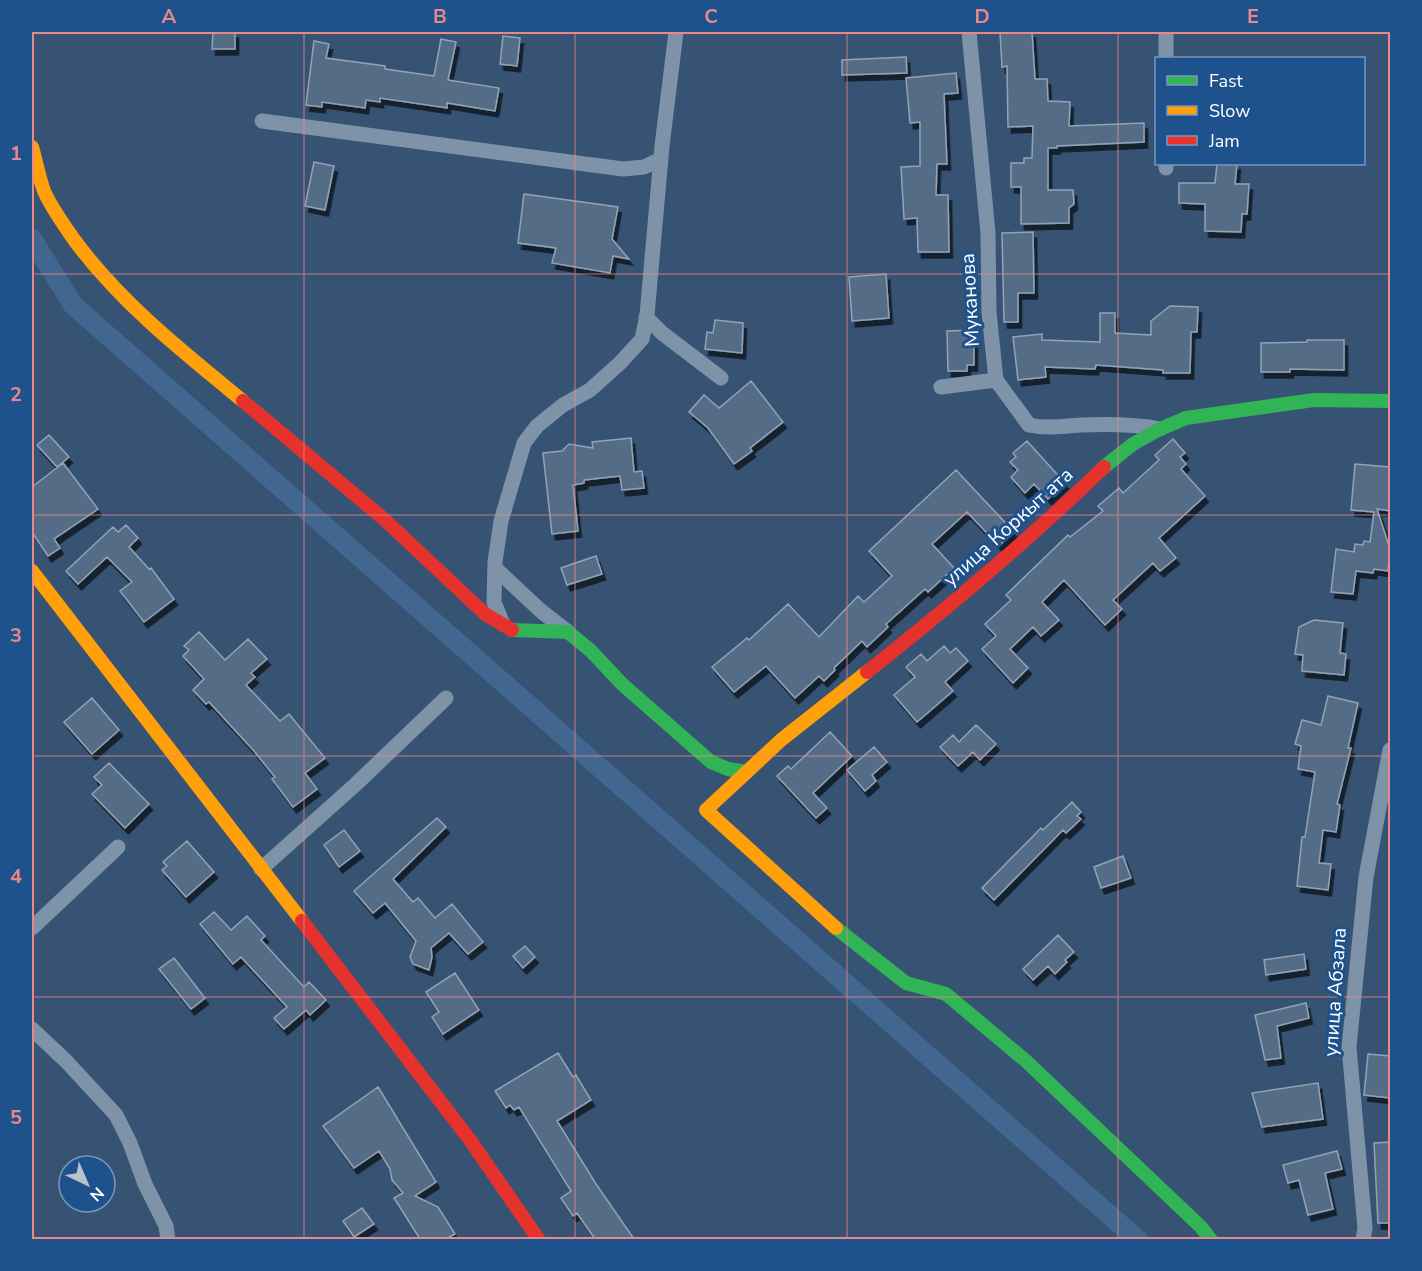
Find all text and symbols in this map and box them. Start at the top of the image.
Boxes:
text: A [162,3,177,30]
text: B [433,3,447,30]
text: C [704,3,718,30]
text: D [974,3,990,30]
text: E [1247,3,1259,30]
legend [1155,57,1365,165]
text: Fast [1209,69,1244,93]
text: Slow [1209,99,1250,123]
text: Jam [1208,129,1240,153]
text: 1 [10,140,22,167]
street label: Муканова [954,253,986,347]
text: 2 [10,381,22,408]
street label: улица Коркыт ата [937,461,1079,593]
text: 3 [10,622,22,649]
text: 4 [10,863,22,890]
street label: улица Абзала [1317,927,1353,1057]
text: 5 [10,1104,22,1131]
north arrow [57,1154,117,1214]
text: N [85,1182,109,1206]

